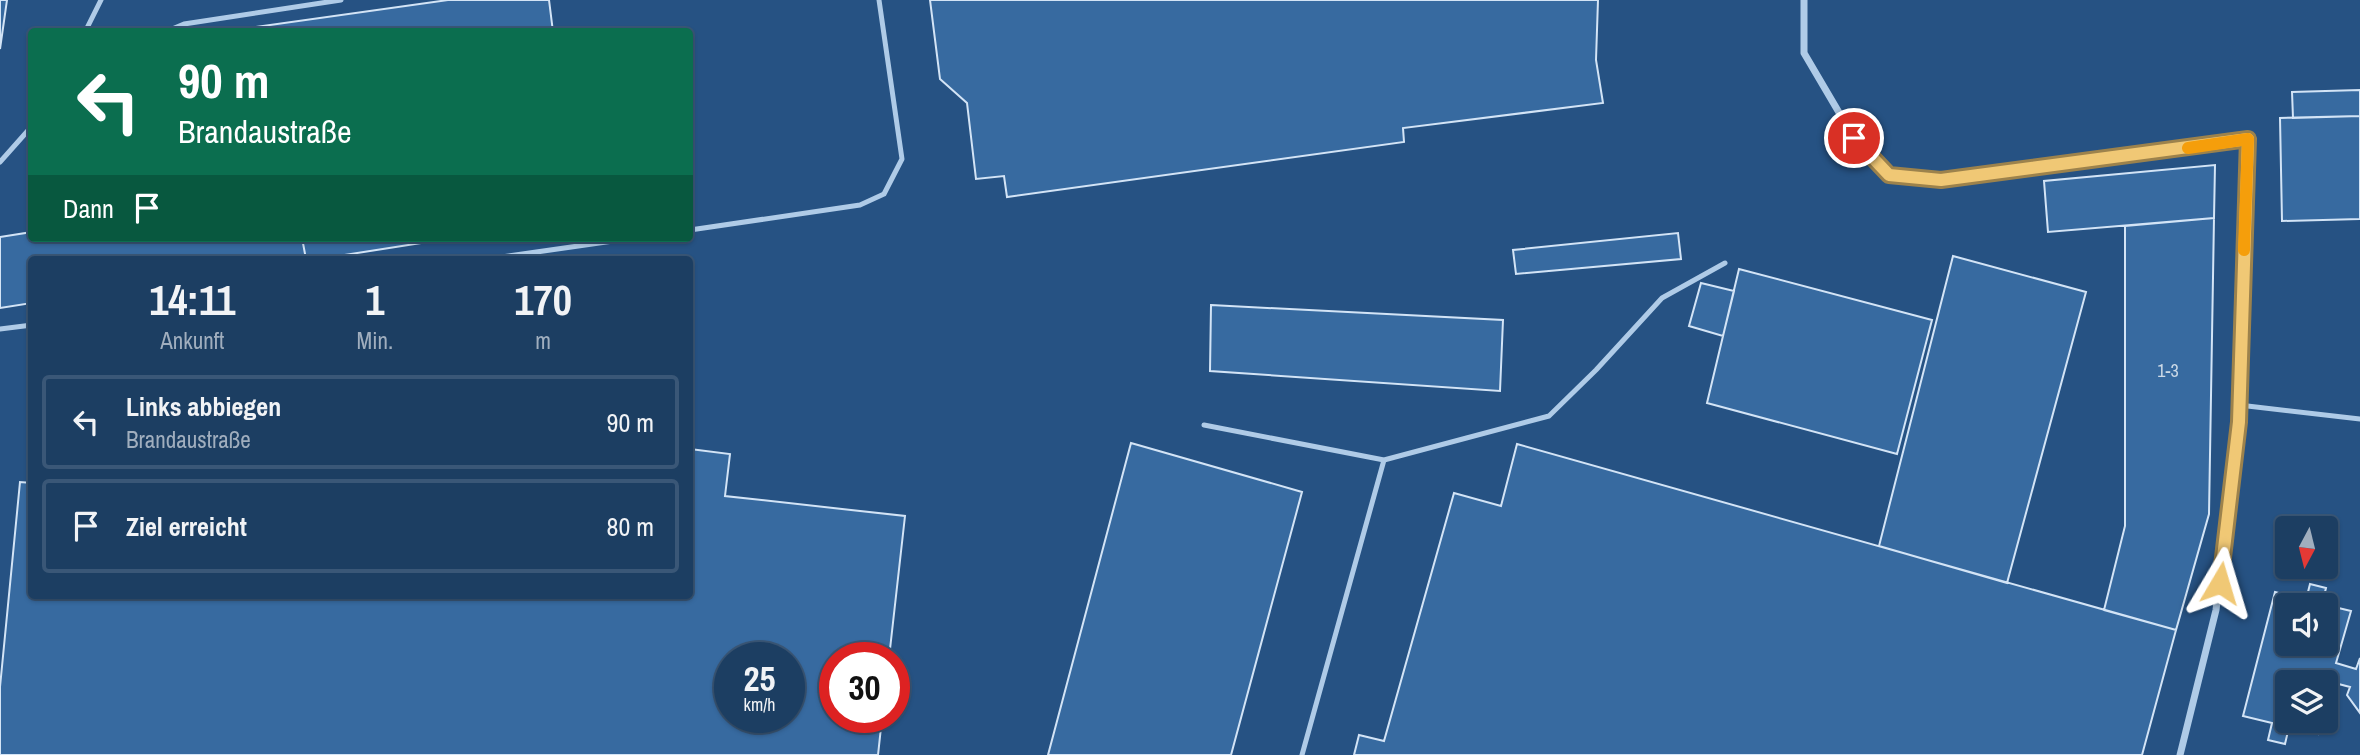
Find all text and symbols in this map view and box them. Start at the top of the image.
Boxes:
text: 90 m [178,47,270,113]
icon: left [63,56,154,147]
pin [1824,108,1884,168]
text: Brandaustraße [178,110,352,153]
icon: arrive [1835,119,1873,157]
icon: arrive [128,189,166,227]
text: Dann [63,191,114,226]
text: 14:11 [149,272,235,328]
text: 1 [365,272,384,328]
text: 170 [514,272,572,328]
text: Ankunft [160,325,224,356]
text: Min. [357,325,393,356]
text: m [535,325,551,356]
house number: 1-3 [2157,358,2179,383]
text: Links abbiegen [126,389,281,424]
icon: left [67,403,105,441]
text: 90 m [607,405,654,440]
text: Brandaustraße [126,424,251,455]
icon: arrive [67,507,105,545]
text: Ziel erreicht [126,509,247,544]
text: 80 m [607,509,654,544]
north arrow [2275,516,2338,579]
map controls [2275,516,2338,733]
position arrow [2183,546,2257,620]
button: sound [2275,593,2338,656]
speed limit sign: 30 [819,642,910,733]
text: 25 [744,655,775,702]
button: layers [2275,670,2338,733]
text: km/h [744,692,776,717]

